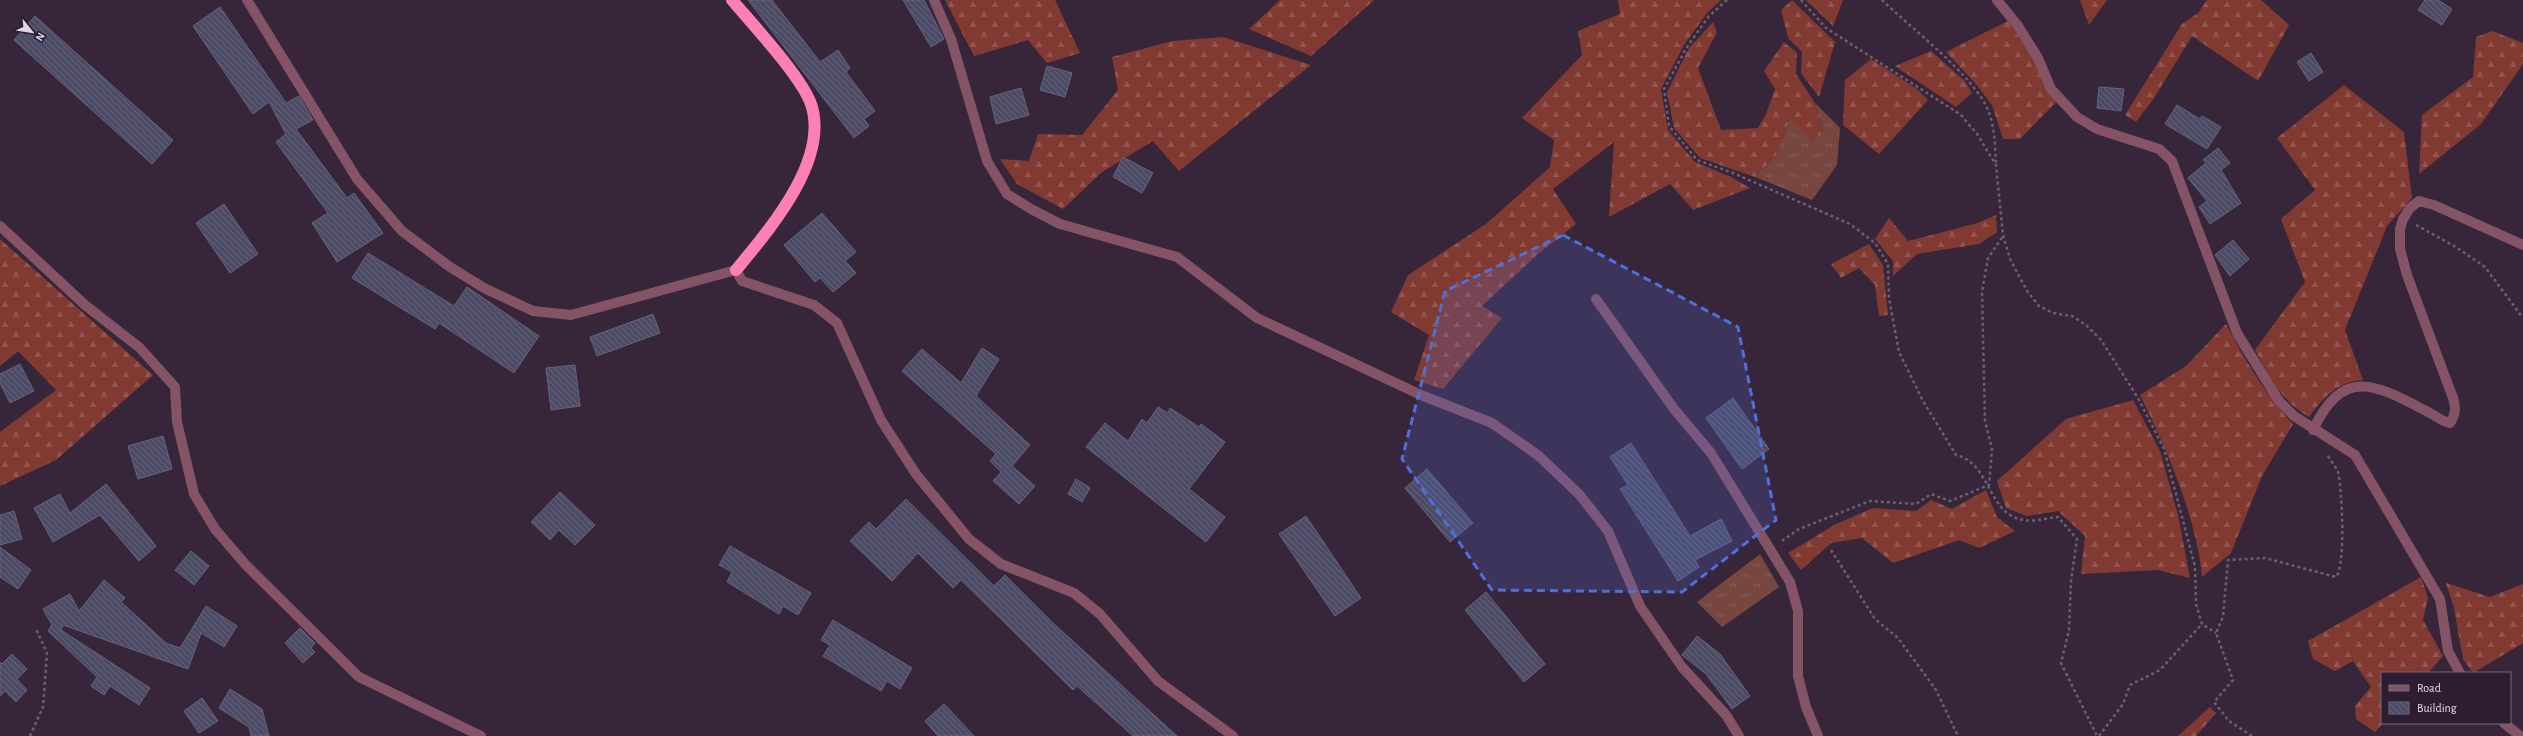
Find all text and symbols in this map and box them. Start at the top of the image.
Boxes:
north arrow [12,12,52,52]
text: N [34,31,47,43]
legend [2381,672,2511,724]
text: Road [2417,682,2441,694]
text: Building [2417,702,2457,714]

